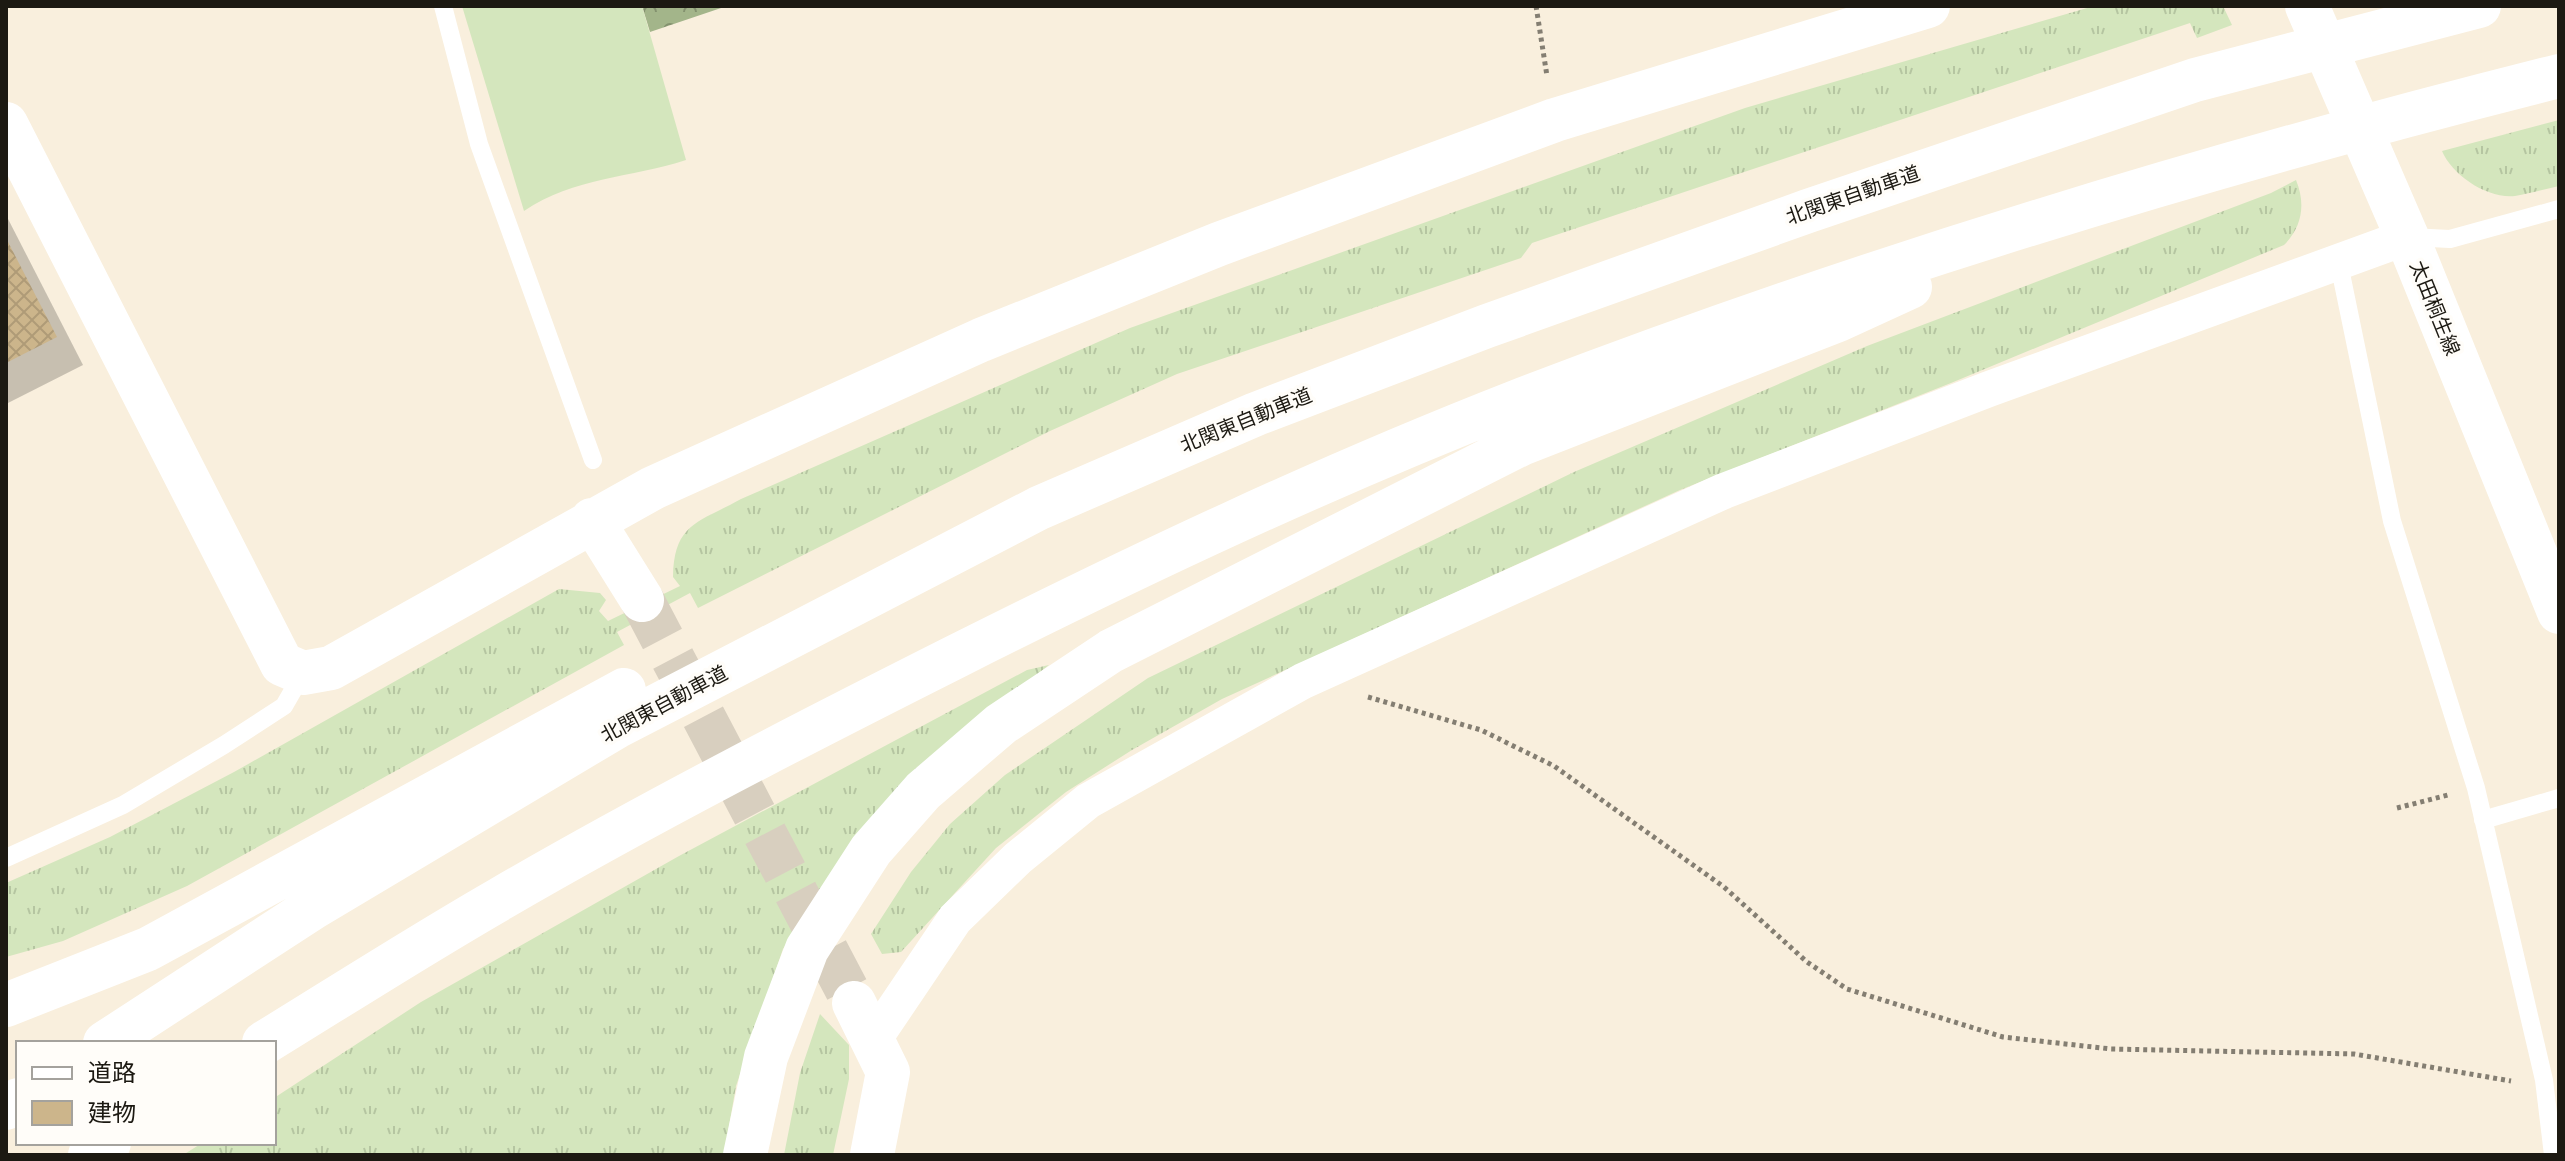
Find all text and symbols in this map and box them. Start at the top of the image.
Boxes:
street label: 北関東自動車道 [1782,159,1923,230]
street label: 太田桐生線 [2404,256,2467,359]
street label: 北関東自動車道 [1176,381,1316,458]
street label: 北関東自動車道 [596,659,732,748]
legend [16,1041,276,1145]
text: 道路 [88,1056,136,1088]
text: 建物 [88,1096,136,1128]

